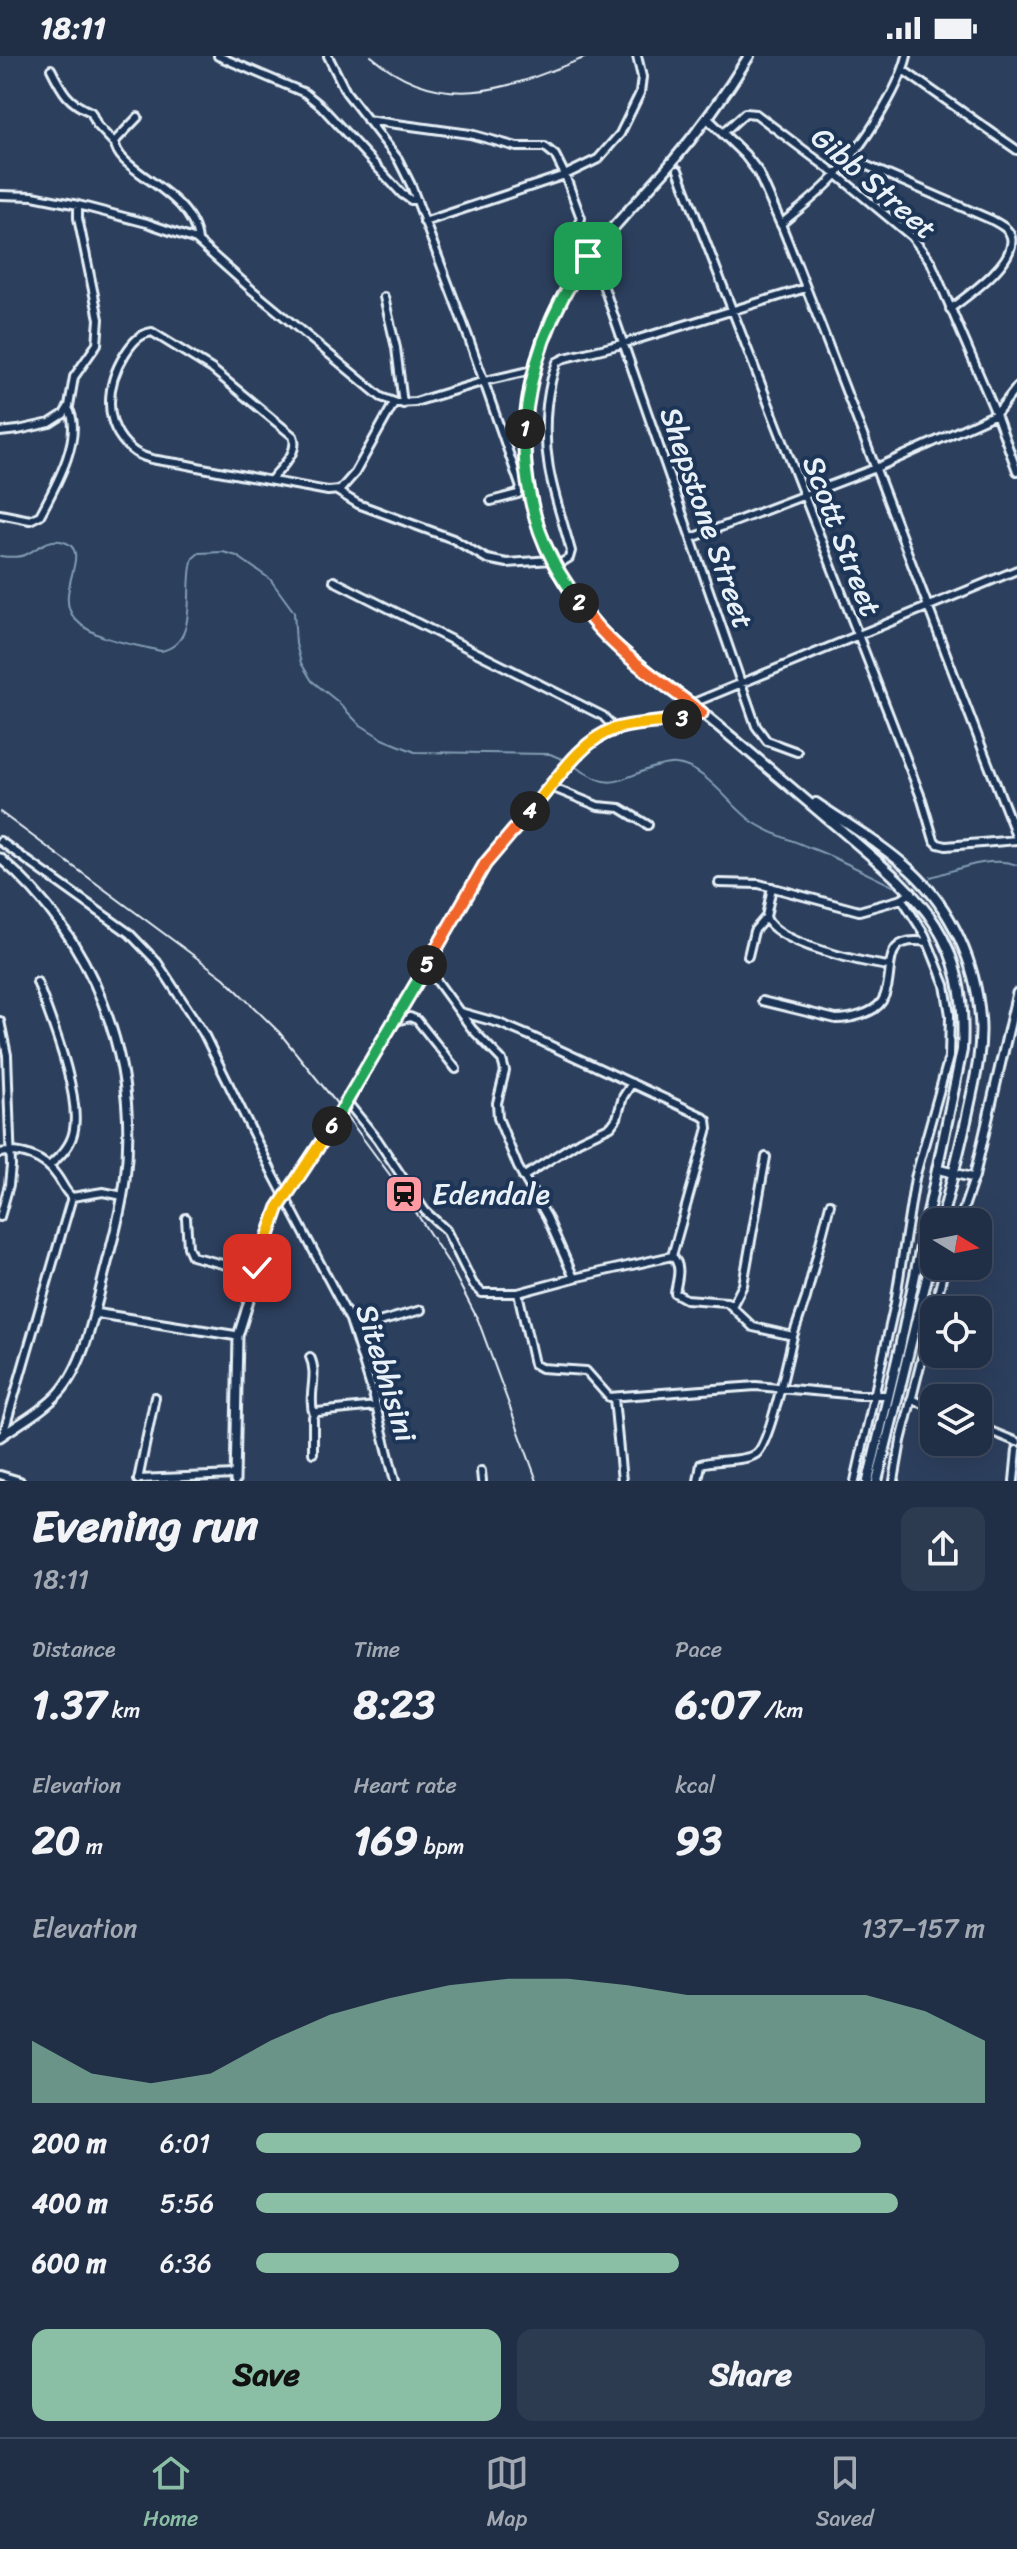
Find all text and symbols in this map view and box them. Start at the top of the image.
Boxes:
text: 18:11 [40,1,106,55]
street label: Gibb Street [798,112,950,254]
pin [554,222,622,290]
icon: arrive [566,234,610,278]
street label: Shepstone Street [644,399,770,637]
pin: 1 [505,409,545,449]
text: 1 [520,409,530,448]
street label: Scott Street [787,447,897,625]
pin: 2 [559,583,599,623]
text: 2 [573,583,585,622]
pin: 3 [662,699,702,739]
text: 3 [676,699,688,738]
pin: 4 [510,791,550,831]
text: 4 [523,791,537,830]
pin: 5 [407,945,447,985]
text: 5 [420,945,434,984]
pin: 6 [312,1106,352,1146]
text: 6 [326,1106,338,1145]
place label: Edendale [432,1167,550,1221]
station icon: Edendale [383,1173,425,1215]
north arrow [920,1208,992,1280]
map controls [920,1208,992,1456]
pin [223,1234,291,1302]
icon: check [235,1246,279,1290]
button: locate [920,1296,992,1368]
street label: Sitebhisini [339,1297,433,1451]
button: layers [920,1384,992,1456]
text: Evening run [32,1487,258,1565]
button: share [901,1507,985,1591]
text: 18:11 [32,1556,89,1602]
text: Distance [32,1630,116,1669]
text: Time [354,1630,400,1669]
text: Pace [675,1630,722,1669]
text: 1.37 [32,1669,106,1740]
text: 8:23 [354,1669,435,1740]
text: 6:07 [675,1669,758,1740]
text: km [106,1691,140,1730]
text: /km [758,1691,803,1730]
text: Elevation [32,1766,121,1805]
text: Heart rate [354,1766,457,1805]
text: kcal [675,1766,715,1805]
text: 20 [32,1805,80,1876]
text: 169 [354,1805,418,1876]
text: 93 [675,1805,722,1876]
text: m [80,1827,103,1866]
text: bpm [418,1827,464,1866]
text: Elevation [32,1905,137,1951]
text: 137–157 m [861,1905,985,1951]
text: 200 m [32,2120,107,2166]
text: 6:01 [160,2120,210,2166]
text: 400 m [32,2180,108,2226]
text: 5:56 [160,2180,214,2226]
text: 600 m [32,2240,106,2286]
text: 6:36 [160,2240,212,2286]
button: Save [32,2329,501,2421]
button: Share [517,2329,985,2421]
tab: Home [143,2451,198,2538]
tab: Map [485,2451,529,2538]
tab: Saved [816,2451,874,2538]

